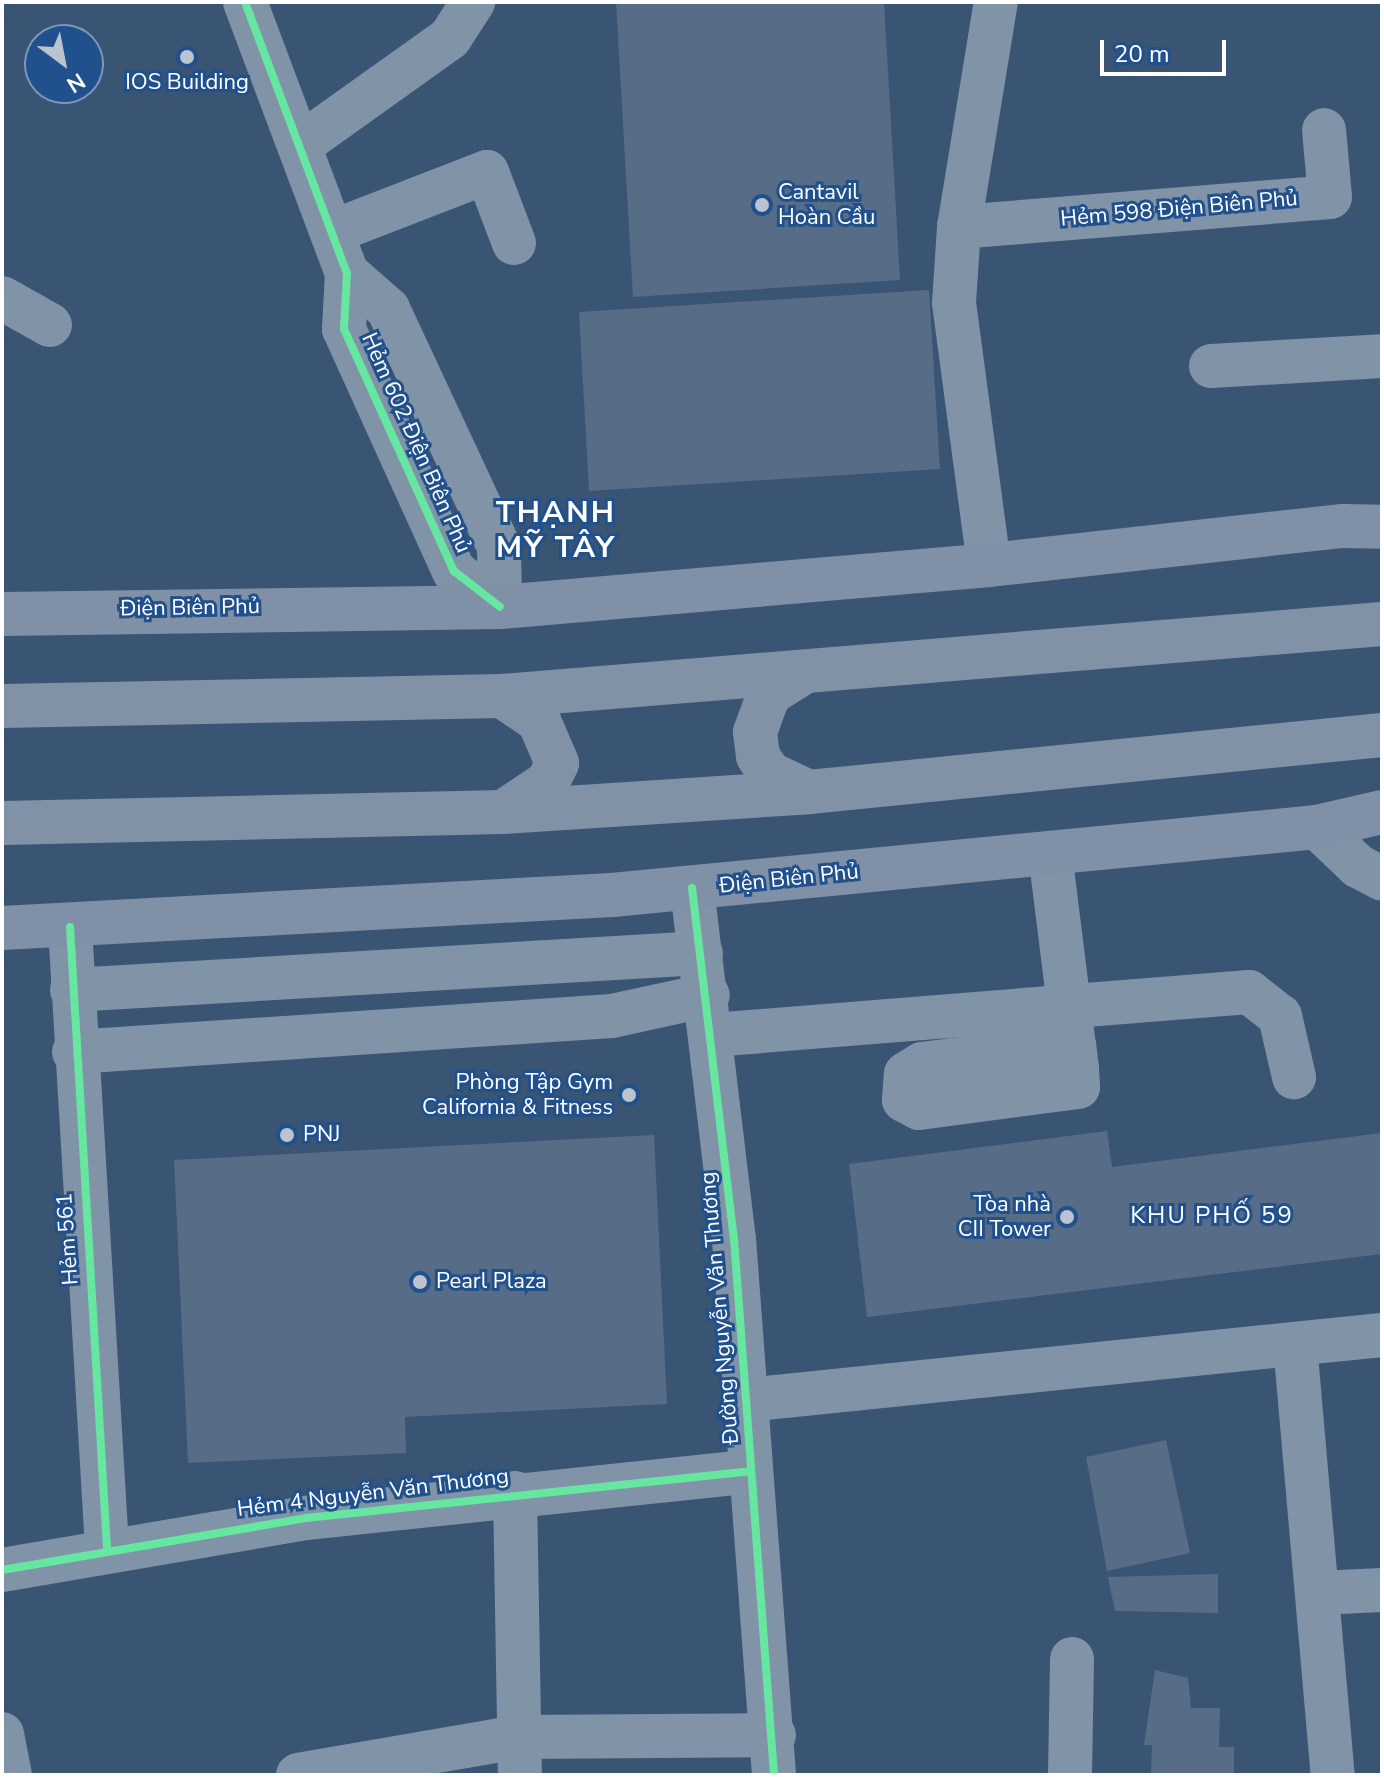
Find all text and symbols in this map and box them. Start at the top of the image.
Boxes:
north arrow [24,24,104,104]
scale bar [1104,24,1230,74]
text: 20 m [1114,38,1170,70]
marker: IOS Building [178,48,196,66]
text: N [61,66,91,100]
place label: IOS Building [125,70,249,96]
place label: Cantavil Hoàn Cầu [778,179,875,230]
street label: Hẻm 598 Điện Biên Phủ [1059,185,1299,233]
marker: Cantavil Hoàn Cầu [753,196,771,214]
street label: Hẻm 602 Điện Biên Phủ [356,329,476,557]
district label: THẠNH MỸ TÂY [496,495,616,566]
street label: Điện Biên Phủ [120,594,260,622]
street label: Điện Biên Phủ [718,859,860,899]
place label: Phòng Tập Gym California & Fitness [422,1069,613,1120]
marker: Phòng Tập Gym California & Fitness [620,1086,638,1104]
place label: PNJ [303,1122,340,1148]
marker: PNJ [278,1126,296,1144]
street label: Đường Nguyễn Văn Thương [695,1170,745,1446]
place label: Tòa nhà CII Tower [958,1191,1051,1242]
street label: Hẻm 561 [52,1192,84,1286]
district label: KHU PHỐ 59 [1130,1202,1294,1230]
marker: Tòa nhà CII Tower [1058,1208,1076,1226]
place label: Pearl Plaza [436,1269,547,1295]
marker: Pearl Plaza [411,1273,429,1291]
street label: Hẻm 4 Nguyễn Văn Thương [236,1463,510,1523]

